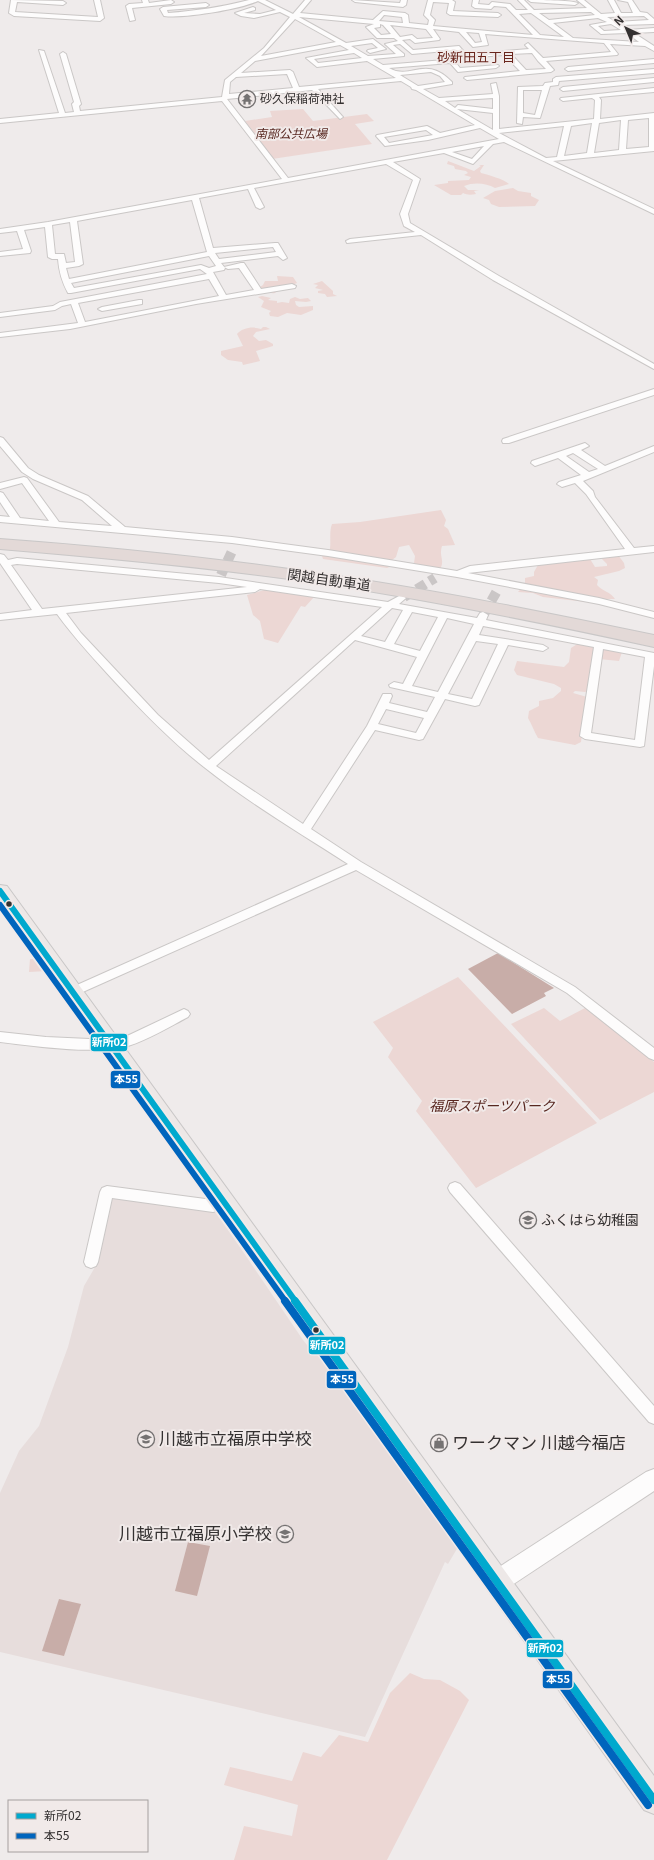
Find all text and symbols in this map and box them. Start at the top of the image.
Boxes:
north arrow [606,8,646,48]
text: N [610,11,627,29]
district label: 砂新田五丁目 [437,47,515,66]
temple icon: 砂久保稲荷神社 [237,89,257,109]
place label: 砂久保稲荷神社 [260,89,344,106]
park label: 南部公共広場 [255,124,329,141]
street label: 関越自動車道 [286,563,372,595]
unlabelled marker [4,899,14,909]
line badge: 新所02 [90,1033,128,1052]
text: 新所02 [92,1033,126,1049]
line badge: 本55 [110,1070,141,1089]
text: 本55 [114,1070,138,1086]
park label: 福原スポーツパーク [429,1095,556,1115]
place label: ふくはら幼稚園 [541,1209,639,1229]
school or university icon: ふくはら幼稚園 [518,1210,538,1230]
unlabelled marker [311,1325,321,1335]
line badge: 新所02 [308,1336,346,1355]
text: 新所02 [310,1336,344,1352]
line badge: 本55 [326,1370,357,1389]
text: 本55 [330,1370,354,1386]
place label: 川越市立福原中学校 [159,1425,312,1450]
school or university icon: 川越市立福原中学校 [136,1429,156,1449]
place label: ワークマン 川越今福店 [452,1429,626,1454]
shop icon: ワークマン 川越今福店 [429,1433,449,1453]
place label: 川越市立福原小学校 [119,1520,272,1545]
school or university icon: 川越市立福原小学校 [275,1524,295,1544]
line badge: 新所02 [526,1639,564,1658]
text: 新所02 [528,1639,562,1655]
line badge: 本55 [542,1670,573,1689]
text: 本55 [546,1670,570,1686]
legend [8,1800,148,1852]
text: 新所02 [44,1806,82,1823]
text: 本55 [44,1826,70,1843]

